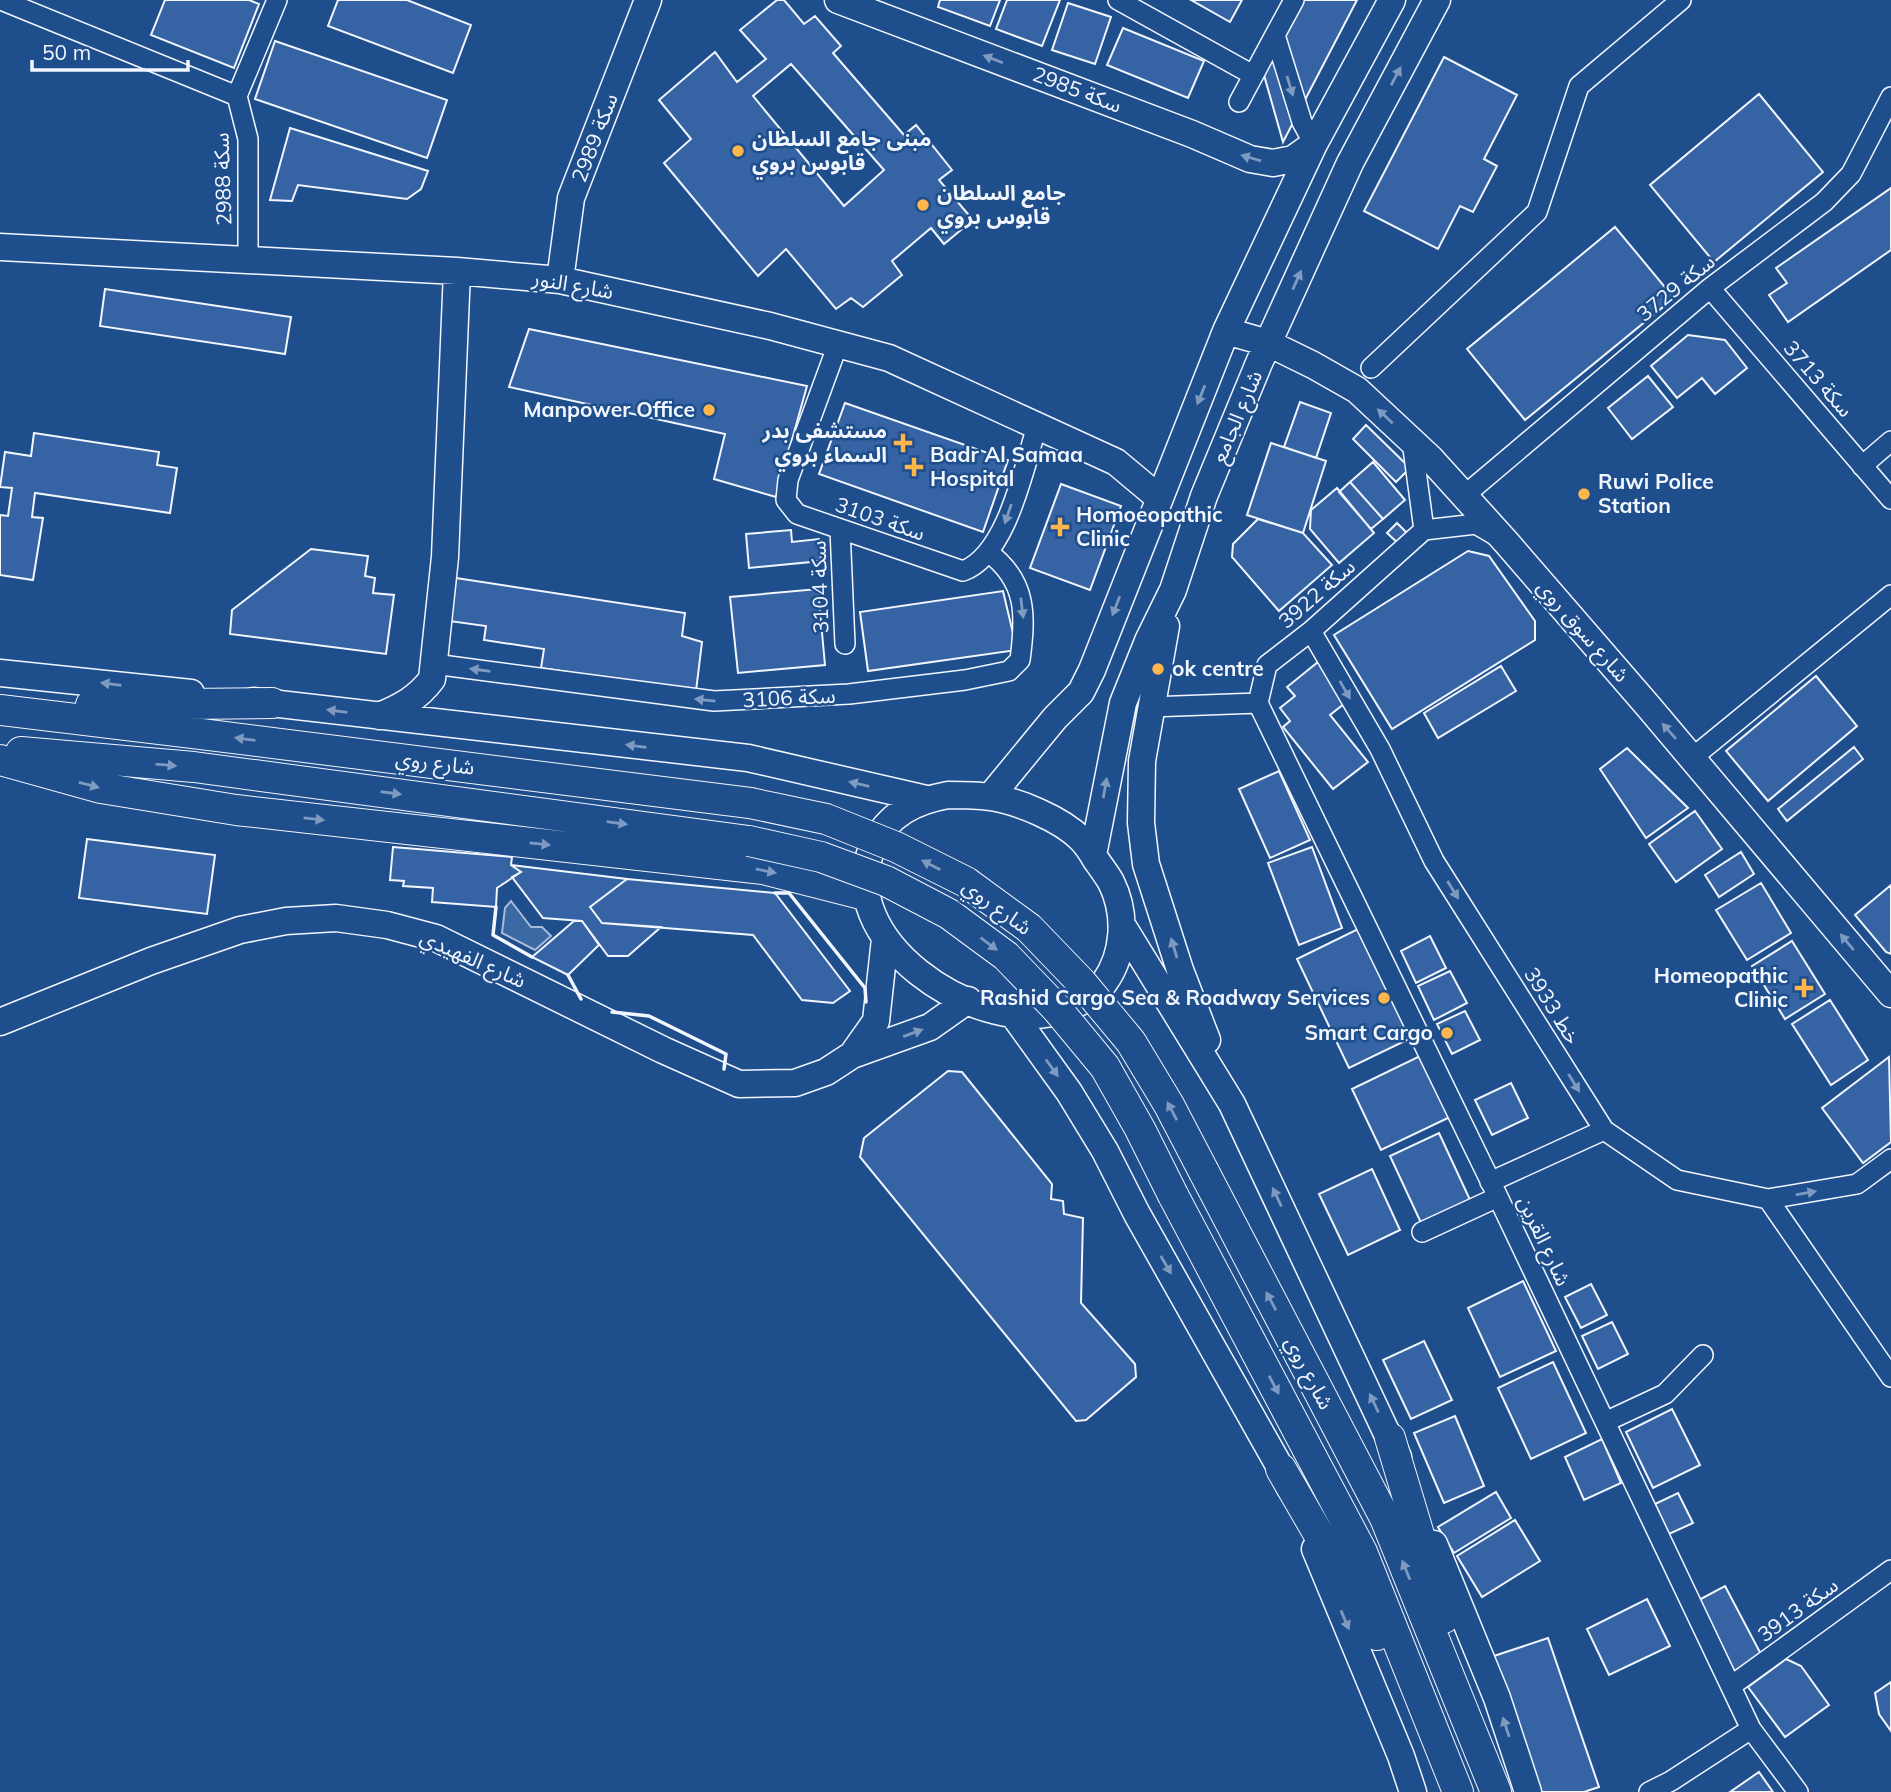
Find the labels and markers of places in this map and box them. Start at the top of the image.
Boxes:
place label: مبنى جامع السلطان قابوس بروي [752,125,932,180]
marker: مبنى جامع السلطان قابوس بروي [730,143,746,159]
place label: جامع السلطان قابوس بروي [937,179,1066,234]
marker: جامع السلطان قابوس بروي [915,197,931,213]
place label: Manpower Office [523,396,695,422]
marker: Manpower Office [701,402,717,418]
place label: مستشفى بدر السماء بروي [761,417,887,472]
marker: مستشفى بدر السماء بروي [893,433,913,453]
place label: Badr Al Samaa Hospital [930,441,1083,491]
marker: Badr Al Samaa Hospital [904,457,924,477]
place label: Ruwi Police Station [1598,468,1714,518]
marker: Ruwi Police Station [1576,486,1592,502]
place label: Homoeopathic Clinic [1076,501,1223,551]
marker: Homoeopathic Clinic [1050,517,1070,537]
place label: ok centre [1172,655,1264,681]
marker: ok centre [1150,661,1166,677]
place label: Homeopathic Clinic [1654,962,1788,1012]
marker: Homeopathic Clinic [1794,978,1814,998]
place label: Rashid Cargo Sea & Roadway Services [980,984,1370,1010]
marker: Rashid Cargo Sea & Roadway Services [1376,990,1392,1006]
place label: Smart Cargo [1304,1019,1433,1045]
marker: Smart Cargo [1439,1025,1455,1041]

